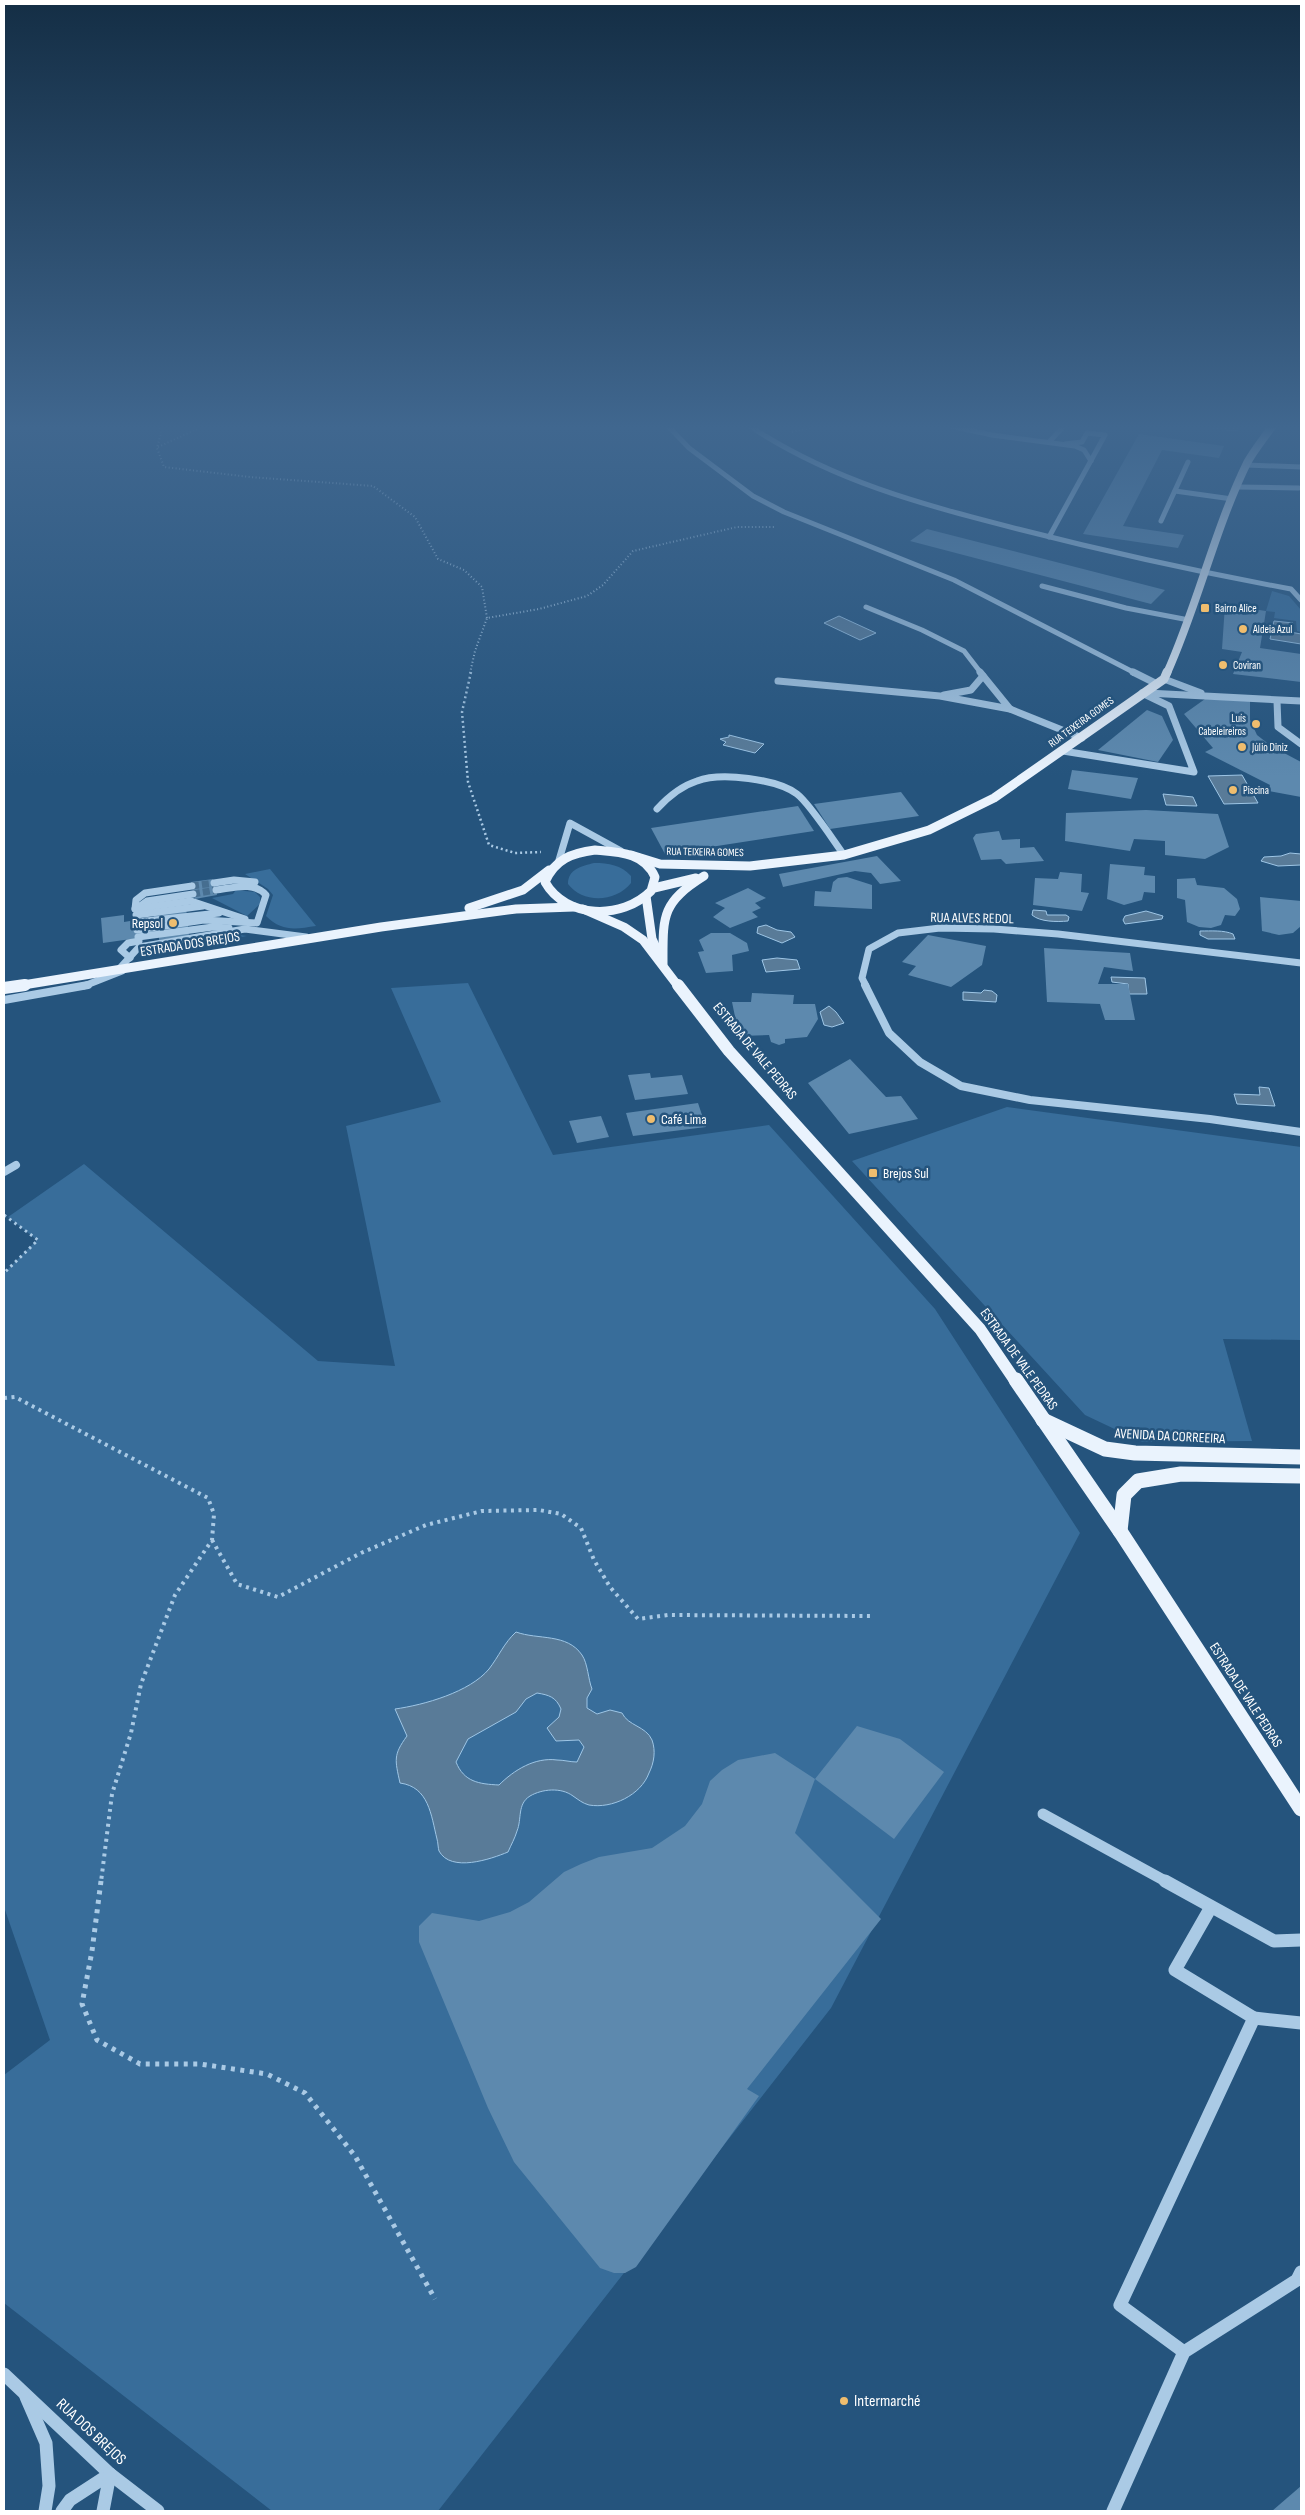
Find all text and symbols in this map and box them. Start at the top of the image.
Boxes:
marker: Bairro Alice [1199,602,1211,614]
place label: Bairro Alice [1215,602,1257,615]
marker: Aldeia Azul [1237,623,1249,635]
place label: Aldeia Azul [1252,623,1292,636]
marker: Coviran [1217,659,1229,671]
place label: Coviran [1233,659,1261,672]
street label: RUA TEIXEIRA GOMES [1046,694,1116,750]
place label: Luís Cabeleireiros [1198,712,1246,738]
marker: Luís Cabeleireiros [1250,718,1262,730]
marker: Júlio Diniz [1236,741,1248,753]
place label: Júlio Diniz [1251,741,1288,754]
marker: Piscina [1227,784,1239,796]
place label: Piscina [1243,784,1269,797]
street label: RUA TEIXEIRA GOMES [666,845,744,859]
street label: RUA ALVES REDOL [930,909,1014,927]
place label: Repsol [132,915,163,932]
marker: Repsol [167,917,179,929]
street label: ESTRADA DOS BREJOS [139,928,241,960]
street label: ESTRADA DE VALE PEDRAS [709,999,801,1103]
place label: Café Lima [661,1111,707,1128]
marker: Café Lima [645,1113,657,1125]
place label: Brejos Sul [883,1165,929,1182]
marker: Brejos Sul [867,1167,879,1179]
street label: ESTRADA DE VALE PEDRAS [976,1305,1062,1413]
street label: AVENIDA DA CORREEIRA [1113,1425,1227,1447]
street label: ESTRADA DE VALE PEDRAS [1206,1639,1286,1751]
place label: Intermarché [854,2392,920,2411]
street label: RUA DOS BREJOS [52,2395,130,2469]
marker: Intermarché [838,2395,850,2407]

